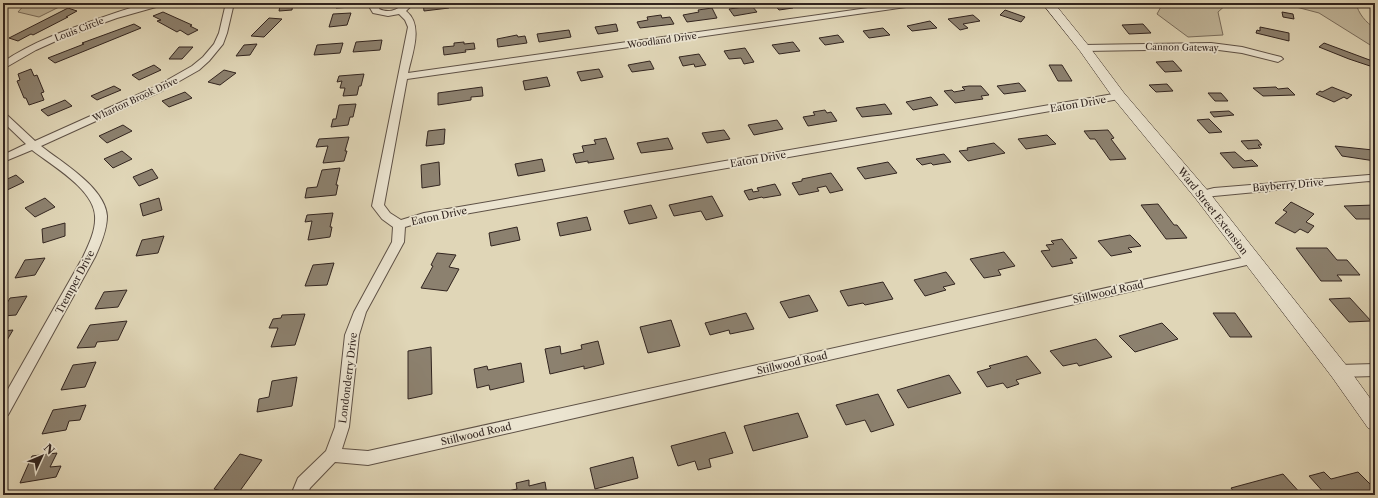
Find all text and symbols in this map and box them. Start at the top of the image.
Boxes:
street label: Louis Circle [53,15,105,43]
street label: Woodland Drive [626,30,697,50]
street label: Cannon Gateway [1145,41,1220,53]
street label: Wharton Brook Drive [90,74,179,124]
street label: Eaton Drive [1049,93,1107,115]
street label: Eaton Drive [729,148,787,170]
street label: Ward Street Extension [1174,164,1252,258]
street label: Bayberry Drive [1252,175,1325,195]
street label: Eaton Drive [410,204,468,228]
street label: Tremper Drive [53,248,97,316]
street label: Stillwood Road [1071,278,1145,306]
street label: Londonderry Drive [336,331,360,424]
street label: Stillwood Road [755,349,829,377]
street label: Stillwood Road [439,420,513,448]
north arrow [22,436,62,476]
text: N [41,441,58,458]

